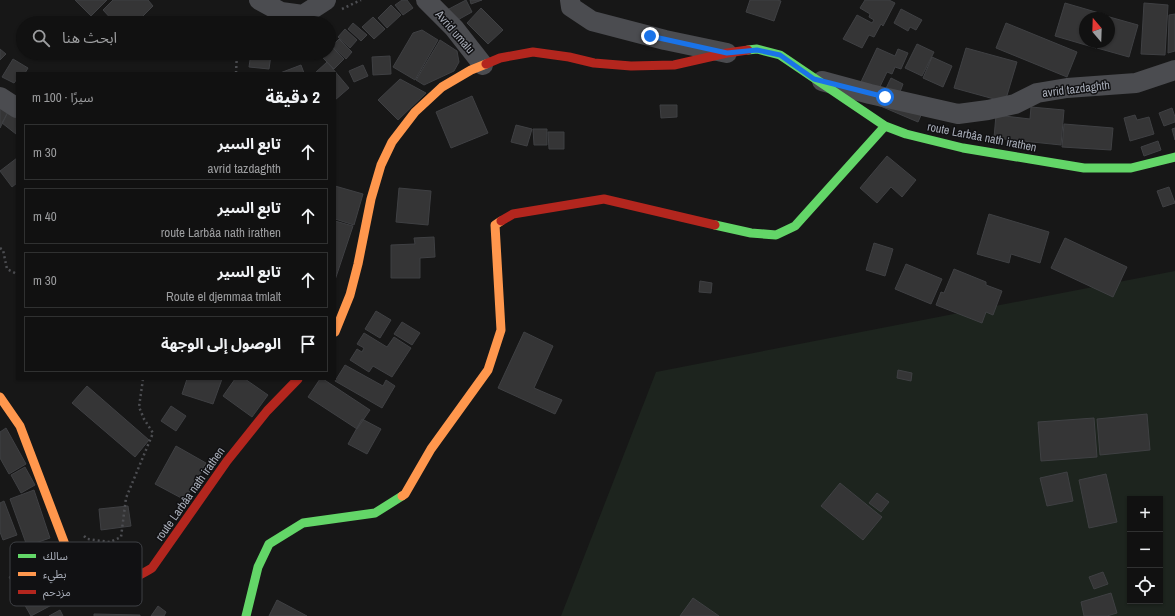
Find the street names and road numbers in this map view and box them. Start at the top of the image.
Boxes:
street label: Avrid umalu [431,6,478,57]
street label: avrid tazdaghth [1041,77,1111,101]
street label: route Larbâa nath irathen [926,119,1038,155]
street label: route Larbâa nath irathen [152,444,228,544]

